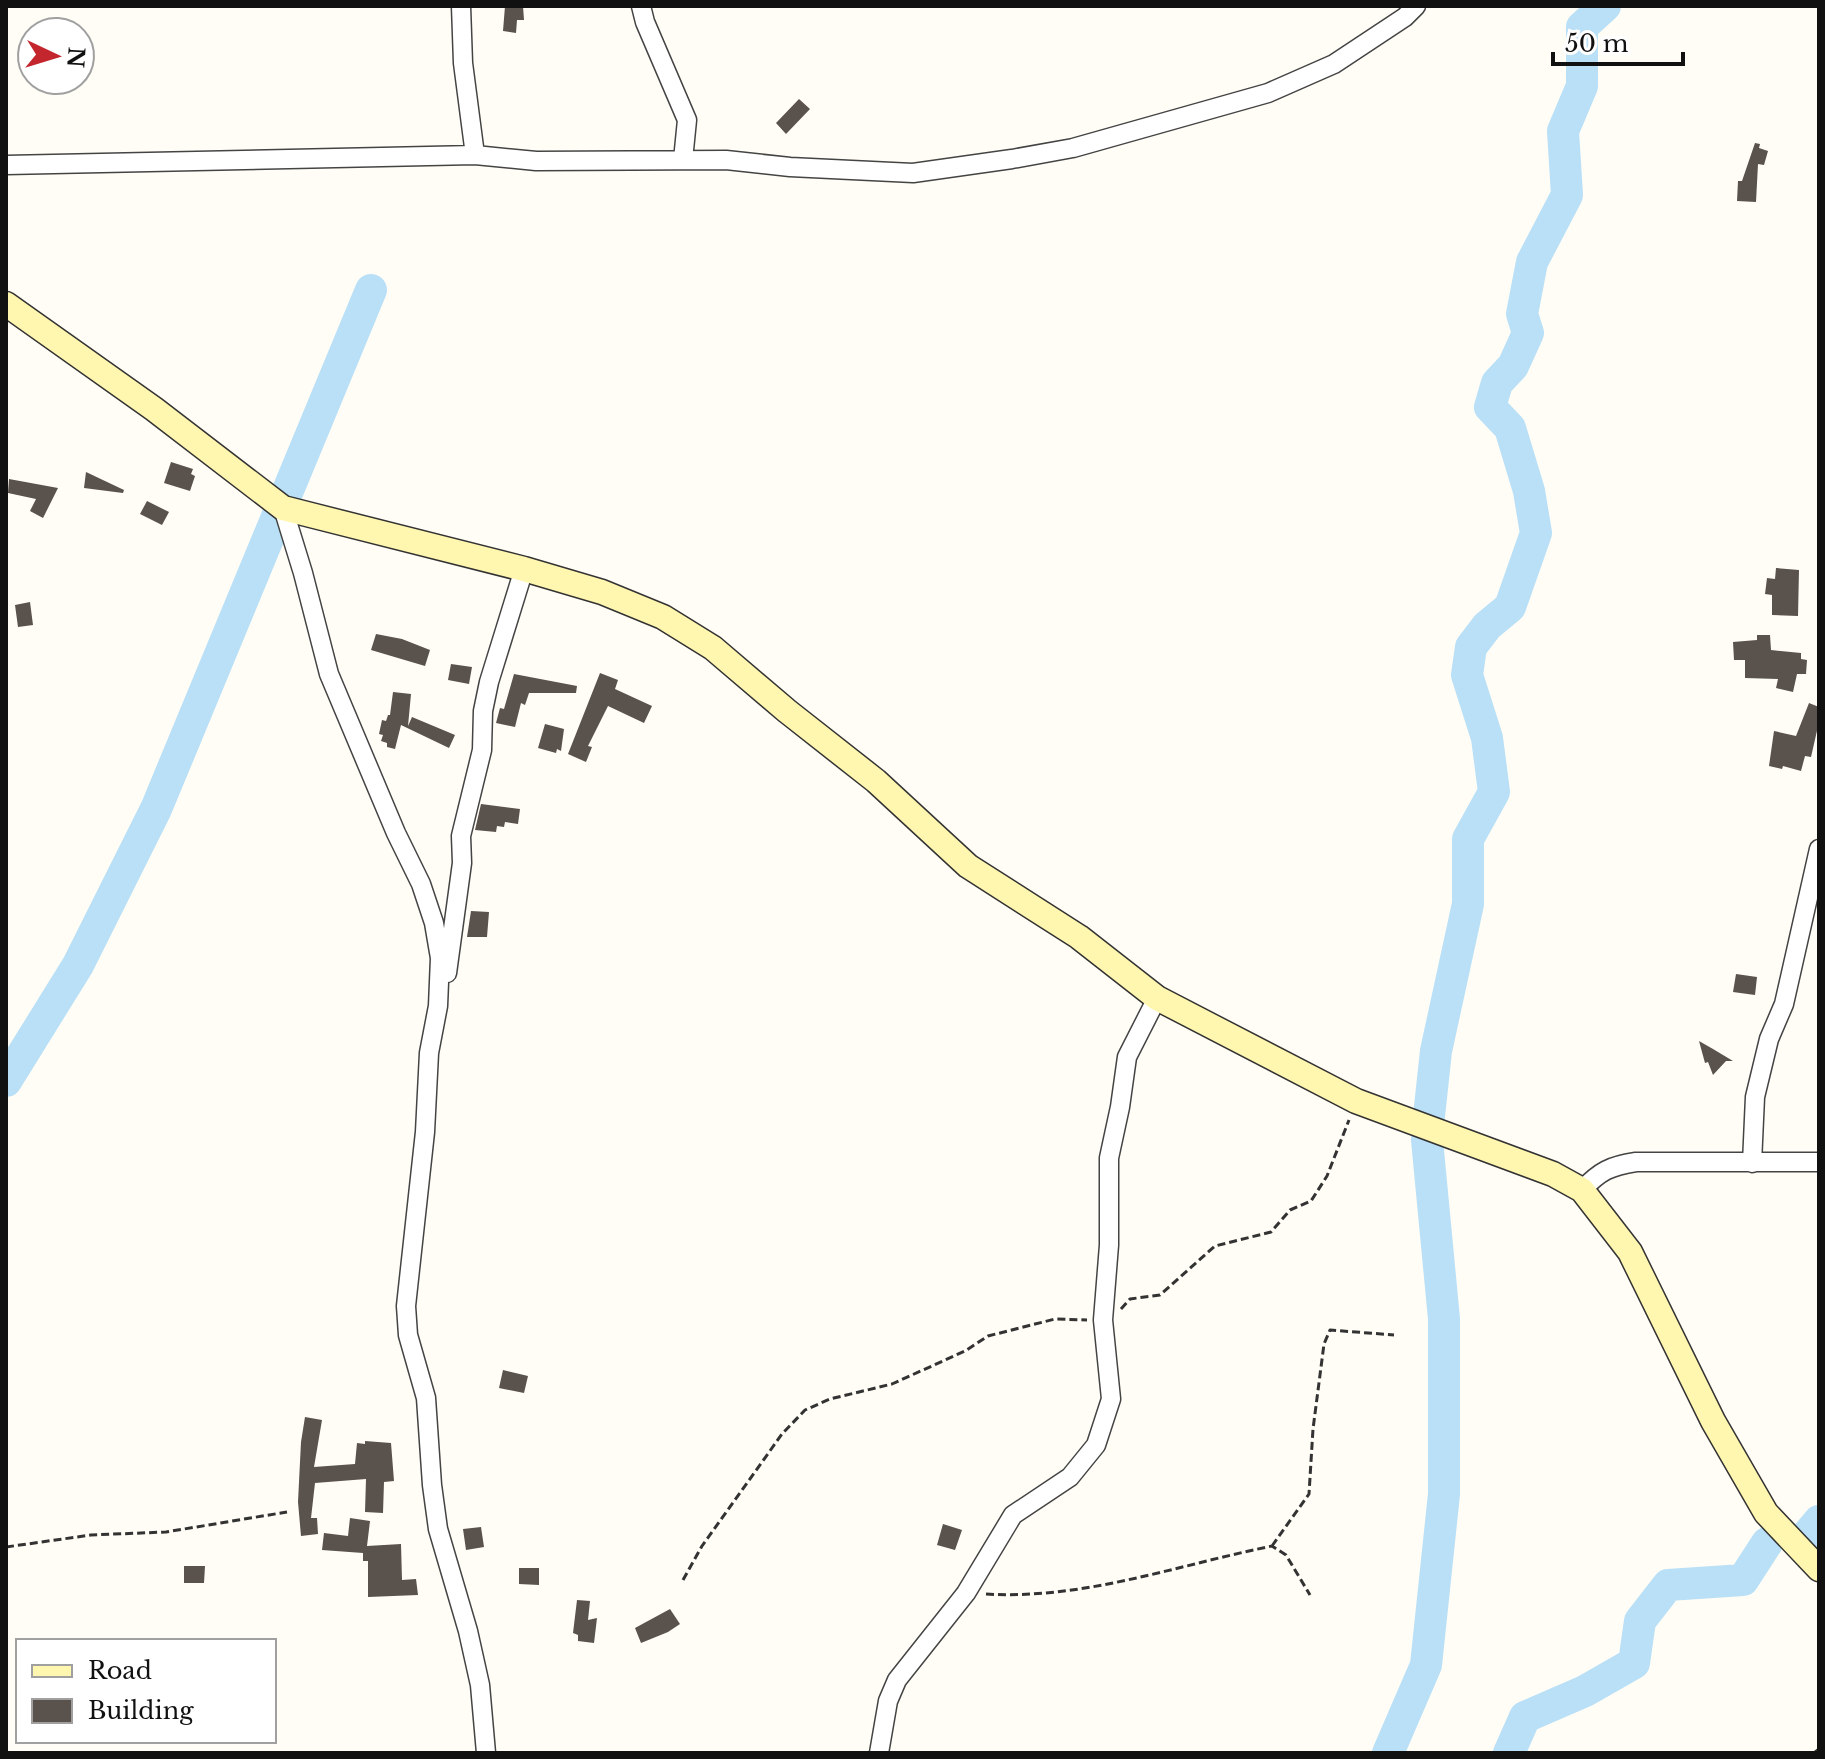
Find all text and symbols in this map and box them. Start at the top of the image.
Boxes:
north arrow [16,16,96,96]
scale bar [1553,16,1683,66]
text: 50 m [1565,29,1629,58]
text: N [61,46,90,69]
legend [16,1639,276,1743]
text: Road [88,1656,152,1685]
text: Building [88,1696,194,1725]

